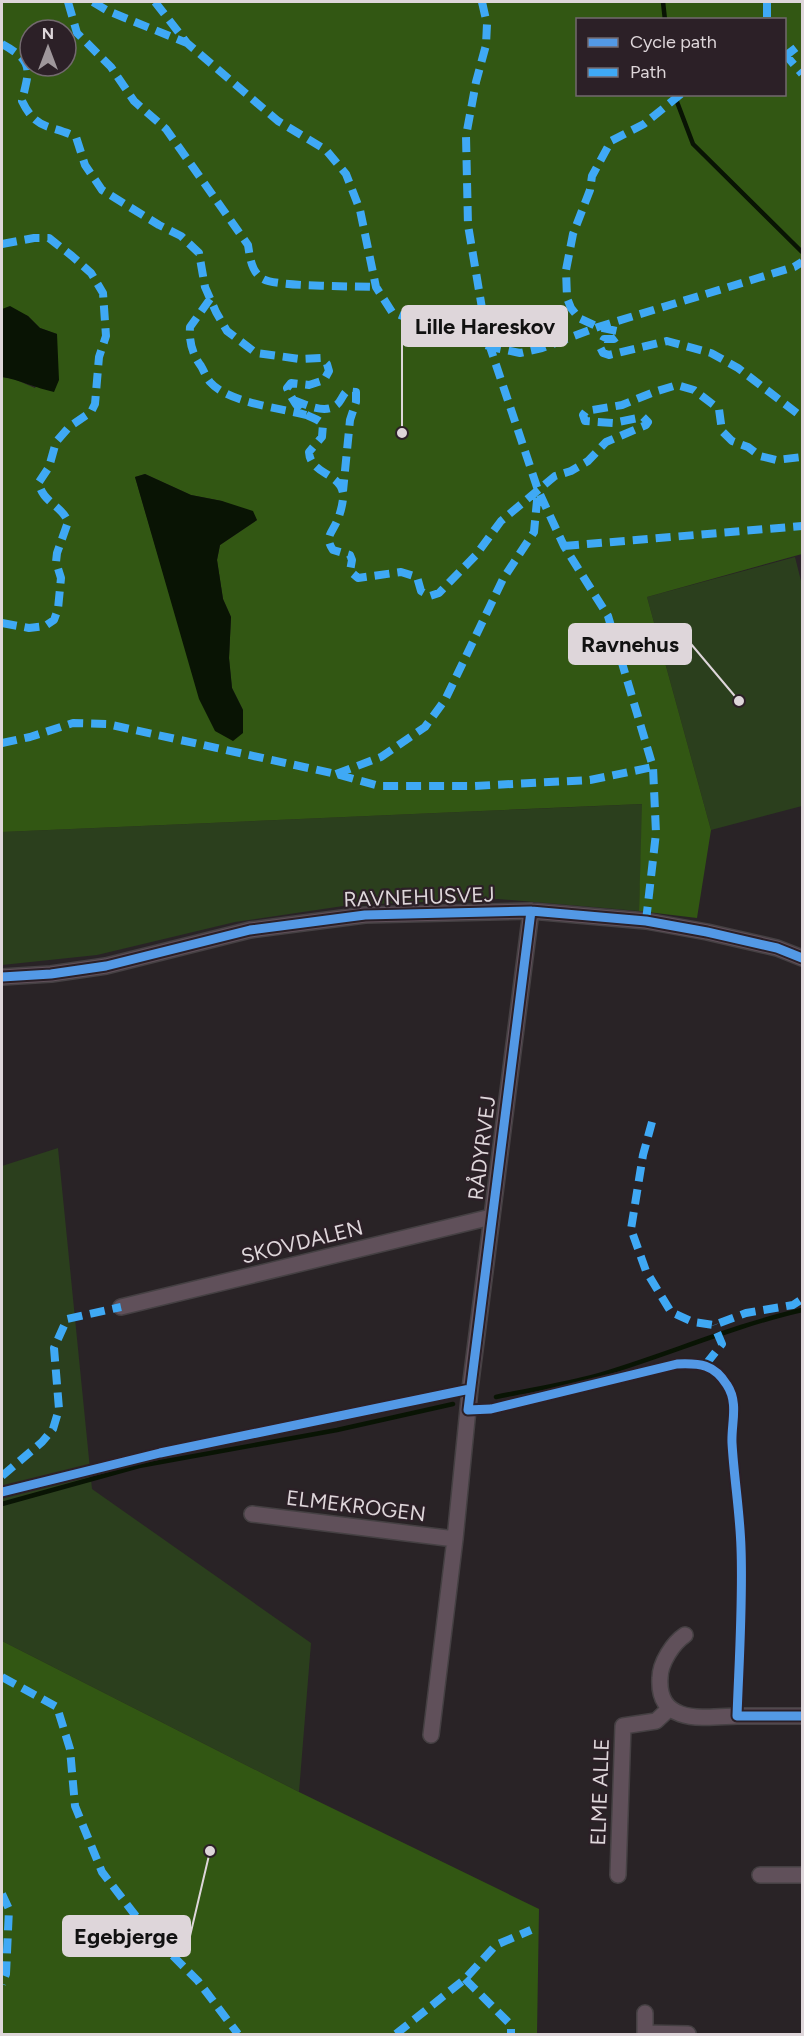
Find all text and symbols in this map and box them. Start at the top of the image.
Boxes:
north arrow [18,18,78,78]
legend [576,18,786,96]
text: N [42,24,54,43]
text: Cycle path [630,31,717,53]
text: Path [630,61,666,83]
callout: Lille Hareskov [402,306,567,346]
text: Lille Hareskov [415,313,556,340]
callout: Ravnehus [569,624,691,664]
text: Ravnehus [581,631,679,658]
street label: RAVNEHUSVEJ [343,881,495,912]
street label: RÅDYRVEJ [463,1094,500,1202]
street label: SKOVDALEN [238,1214,365,1269]
street label: ELMEKROGEN [285,1485,427,1526]
street label: ELME ALLE [585,1738,614,1846]
callout: Egebjerge [63,1916,190,1956]
text: Egebjerge [74,1923,178,1950]

